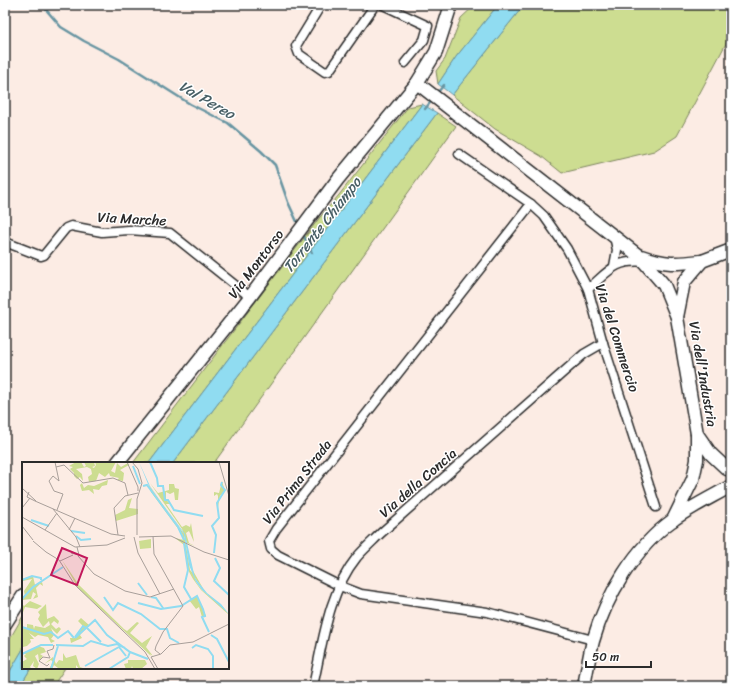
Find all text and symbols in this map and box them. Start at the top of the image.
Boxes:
water label: Val Pereo [174,73,241,127]
water label: Torrente Chiampo [276,170,369,279]
street label: Via Marche [97,205,167,233]
street label: Via Montorso [221,224,291,304]
street label: Via del Commercio [588,280,646,396]
street label: Via dell'Industria [681,319,725,429]
street label: Via Prima Strada [256,434,338,530]
street label: Via della Concia [373,442,463,524]
inset map [22,462,229,669]
scale bar [586,643,651,669]
text: 50 m [592,646,619,668]

